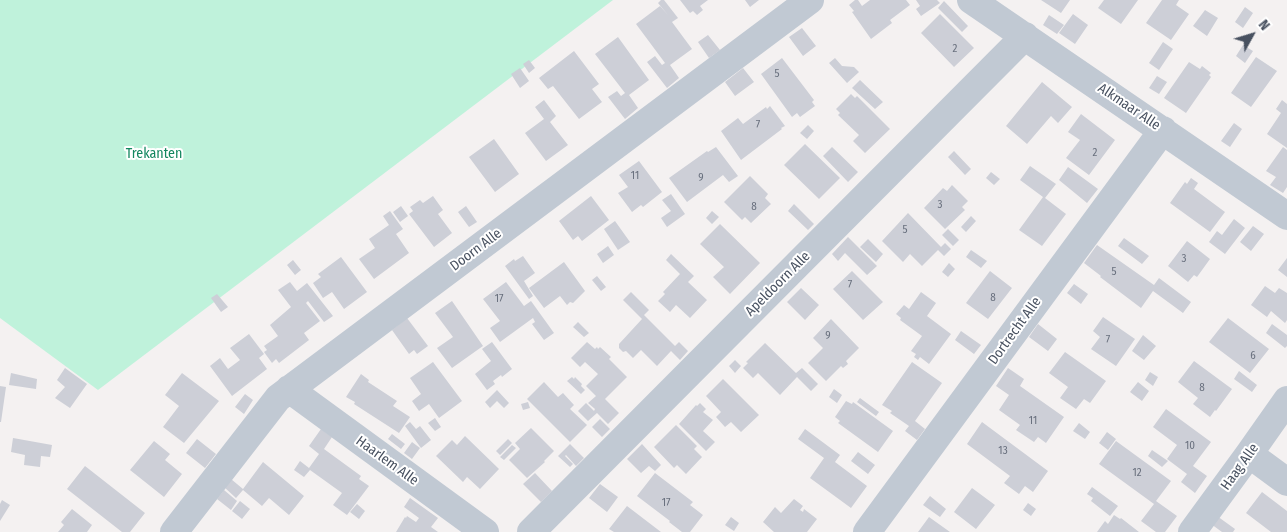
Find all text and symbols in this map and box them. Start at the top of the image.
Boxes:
north arrow [1227,10,1277,60]
text: N [1255,17,1273,34]
house number: 2 [953,42,957,56]
house number: 5 [774,67,780,81]
street label: Alkmaar Alle [1095,80,1163,134]
house number: 7 [756,118,760,132]
park label: Trekanten [126,146,182,162]
house number: 2 [1093,146,1097,160]
house number: 11 [631,169,639,183]
house number: 9 [698,171,704,185]
house number: 3 [938,198,942,212]
house number: 8 [751,200,757,214]
house number: 5 [902,223,908,237]
street label: Doorn Alle [447,225,505,275]
street label: Apeldoorn Alle [742,248,814,320]
house number: 3 [1182,252,1186,266]
house number: 5 [1111,265,1117,279]
house number: 7 [848,278,852,292]
house number: 8 [990,291,996,305]
house number: 17 [495,292,503,306]
street label: Dortrecht Alle [985,294,1045,368]
house number: 9 [825,329,831,343]
house number: 7 [1106,333,1110,347]
house number: 6 [1250,349,1256,363]
house number: 8 [1199,381,1205,395]
house number: 11 [1029,414,1037,428]
street label: Haarlem Alle [352,433,422,489]
house number: 10 [1185,439,1195,453]
street label: Haag Alle [1217,440,1263,494]
house number: 13 [998,444,1008,458]
house number: 12 [1132,466,1142,480]
house number: 17 [662,496,670,510]

